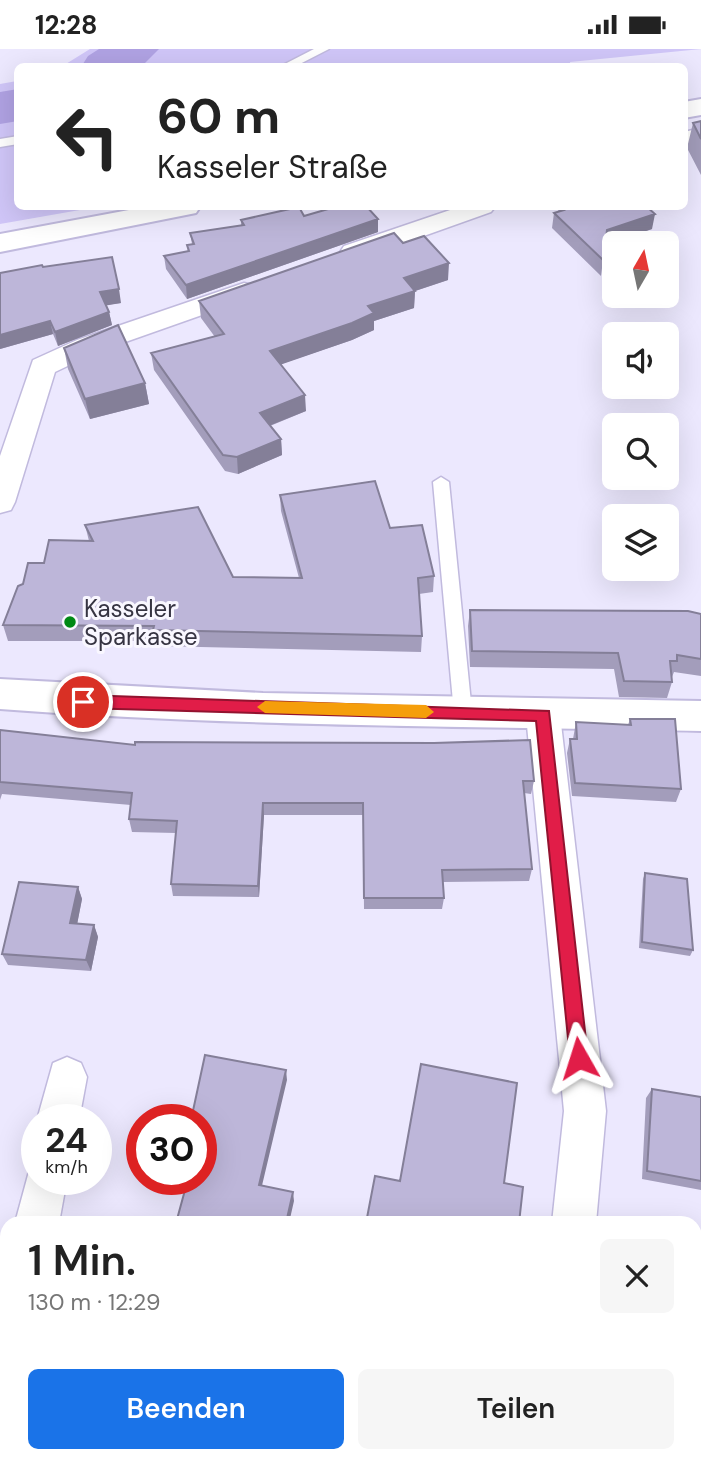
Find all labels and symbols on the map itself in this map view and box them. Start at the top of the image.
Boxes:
north arrow [602,231,679,308]
place label: Kasseler Sparkasse [84,593,198,652]
marker: Kasseler Sparkasse [62,614,78,630]
pin [53,672,113,732]
position arrow [542,1021,616,1095]
speed limit sign: 30 [126,1104,217,1195]

